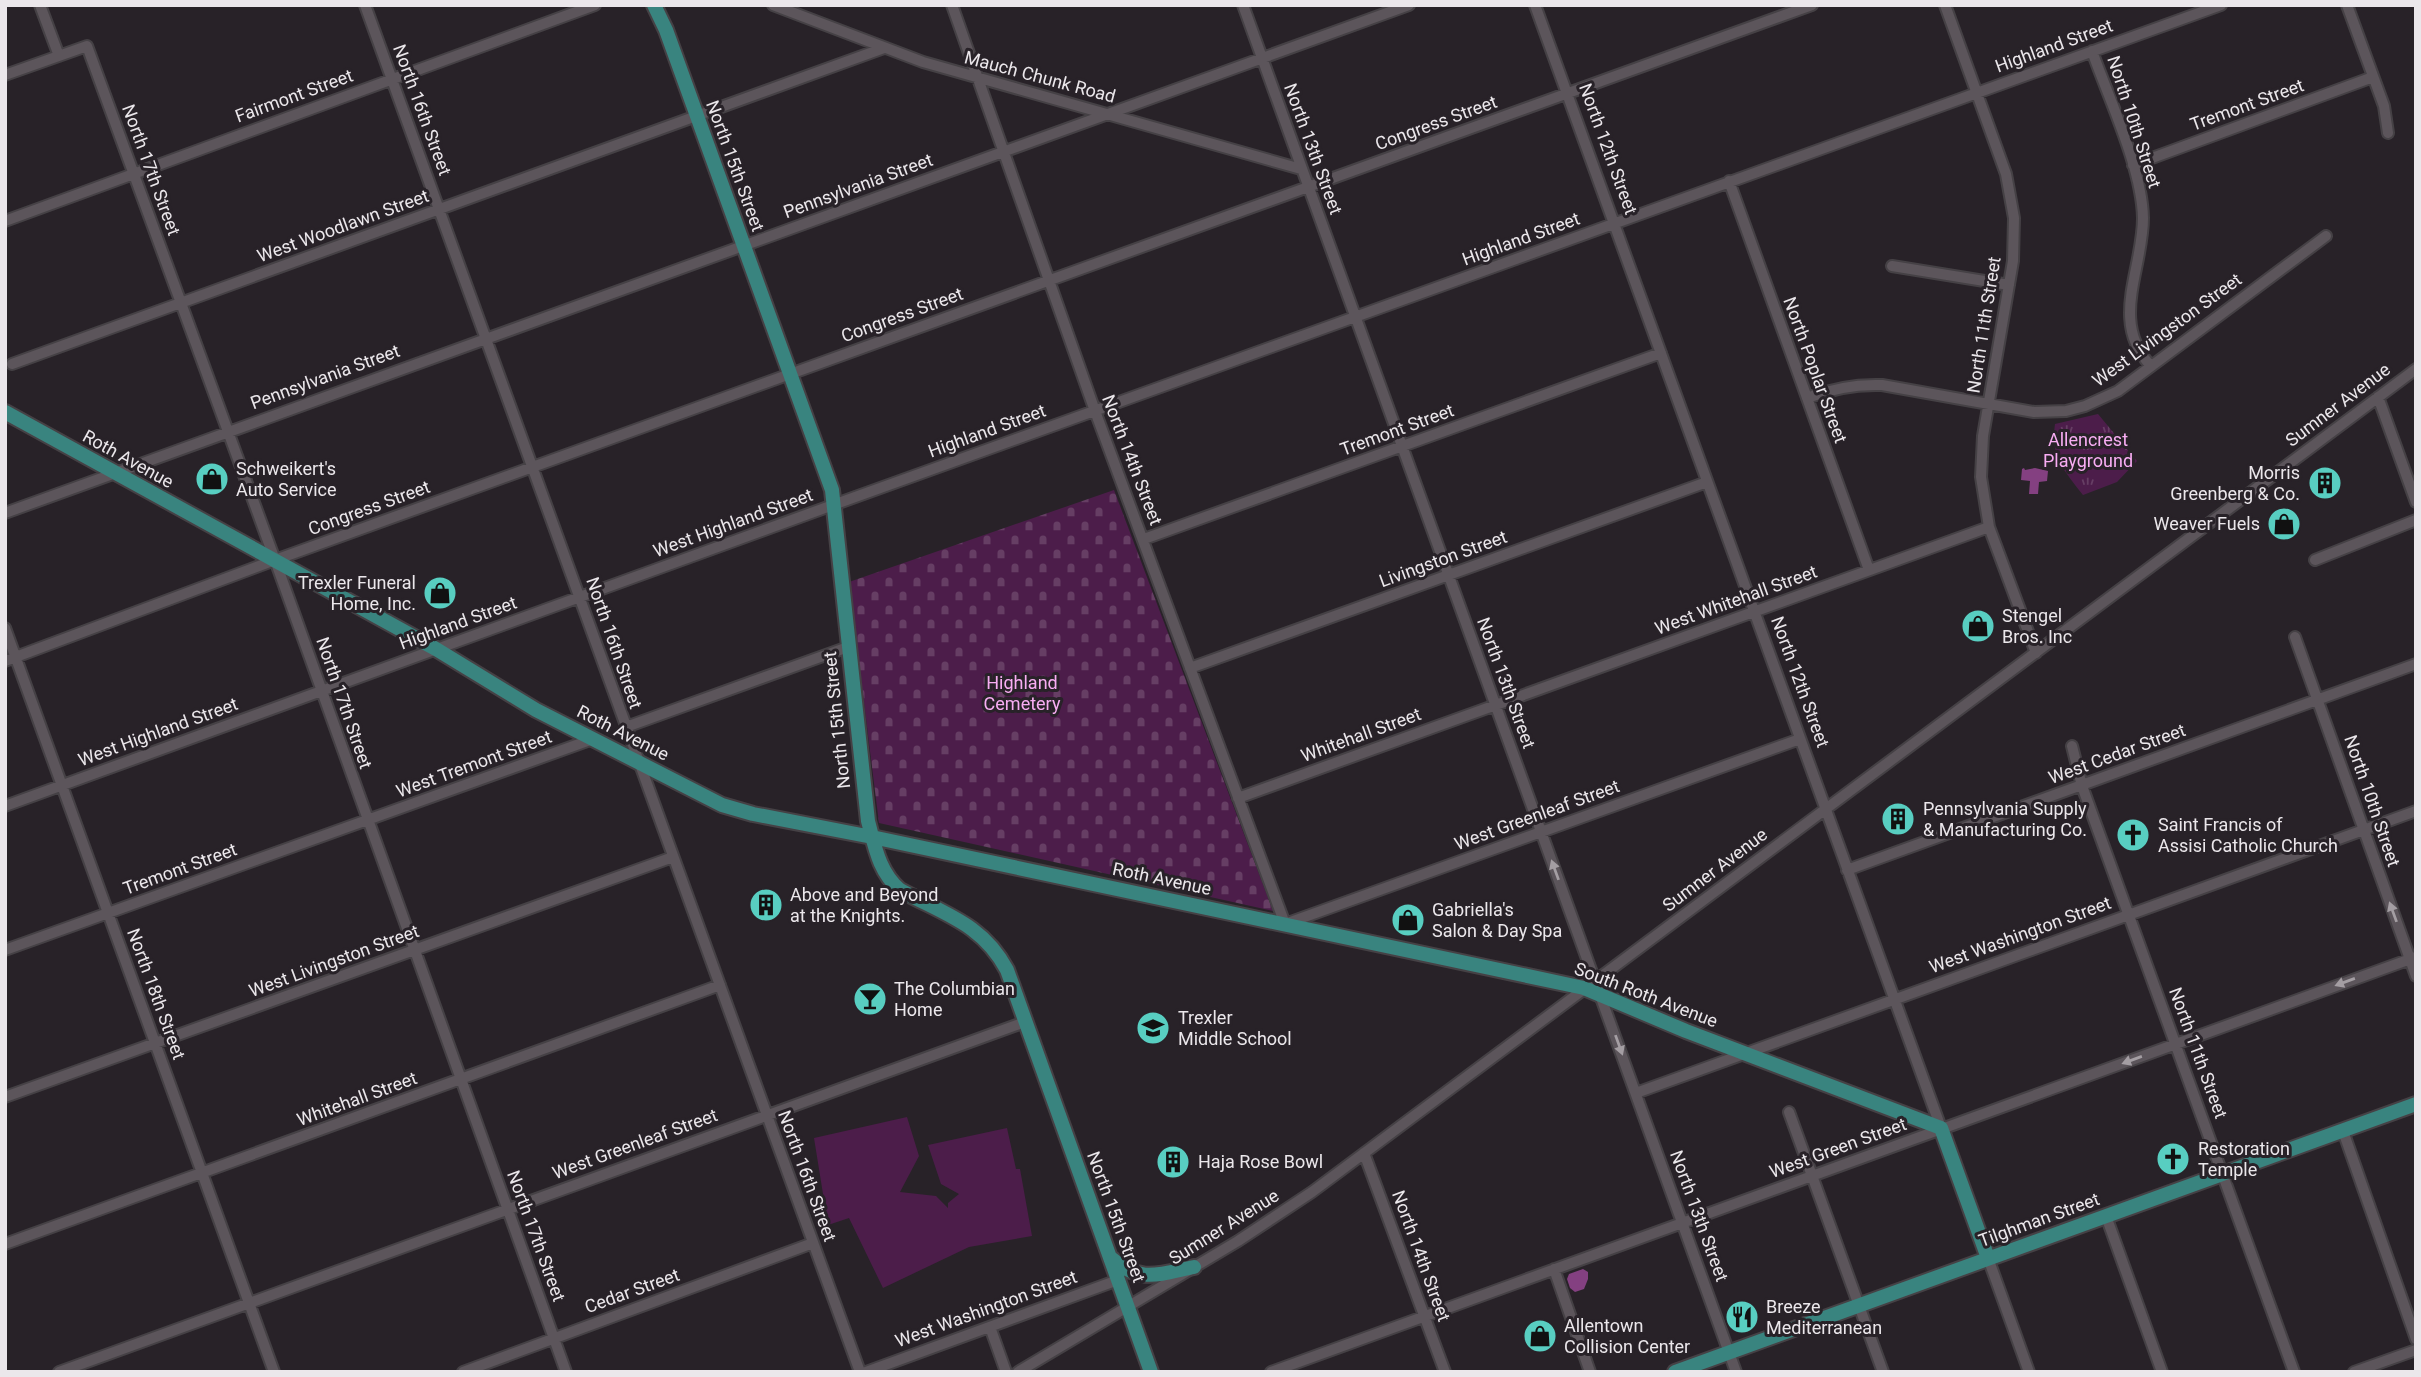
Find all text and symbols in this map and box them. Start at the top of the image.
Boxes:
street label: Highland Street [1992,15,2116,77]
street label: North 16th Street [389,41,456,178]
street label: Mauch Chunk Road [962,46,1118,107]
street label: North 10th Street [2103,53,2166,191]
street label: Fairmont Street [232,64,356,127]
street label: Tremont Street [2187,74,2307,135]
street label: North 13th Street [1280,80,1347,217]
street label: North 12th Street [1575,80,1642,217]
street label: Congress Street [1372,91,1500,154]
street label: North 15th Street [702,97,769,234]
street label: North 17th Street [118,101,185,238]
street label: Pennsylvania Street [780,149,935,222]
street label: West Woodlawn Street [254,185,431,266]
street label: Highland Street [1459,208,1583,270]
street label: North 11th Street [1962,255,2005,395]
street label: West Livingston Street [2088,268,2245,391]
street label: Congress Street [838,283,966,346]
street label: North Poplar Street [1779,294,1852,446]
street label: Pennsylvania Street [247,340,402,413]
street label: Sumner Avenue [2281,359,2394,451]
street label: North 14th Street [1098,392,1167,528]
street label: Tremont Street [1337,399,1457,460]
street label: Highland Street [925,400,1049,462]
street label: Roth Avenue [79,425,177,492]
park label: Allencrest Playground [2043,429,2133,471]
place label: Schweikert's Auto Service [236,458,337,500]
shop icon: Schweikert's Auto Service [193,460,231,498]
place label: Morris Greenberg & Co. [2170,462,2300,504]
building icon: Morris Greenberg & Co. [2306,464,2344,502]
street label: Congress Street [305,476,433,539]
street label: West Highland Street [650,484,816,561]
shop icon: Weaver Fuels [2265,505,2303,543]
place label: Weaver Fuels [2153,513,2260,534]
street label: Livingston Street [1376,526,1510,591]
street label: West Whitehall Street [1652,560,1820,639]
place label: Trexler Funeral Home, Inc. [298,572,416,614]
shop icon: Trexler Funeral Home, Inc. [421,574,459,612]
street label: North 16th Street [582,574,647,712]
street label: Highland Street [396,592,520,654]
place label: Stengel Bros. Inc [2002,605,2072,647]
shop icon: Stengel Bros. Inc [1959,607,1997,645]
street label: North 12th Street [1767,613,1834,750]
street label: North 13th Street [1473,614,1540,751]
street label: North 17th Street [312,634,377,772]
street label: North 15th Street [819,650,854,790]
park label: Highland Cemetery [984,672,1061,714]
street label: West Highland Street [75,693,241,770]
street label: Roth Avenue [574,700,673,765]
street label: Whitehall Street [1298,703,1424,766]
street label: West Cedar Street [2046,719,2188,788]
street label: West Tremont Street [393,726,555,801]
street label: North 10th Street [2340,732,2405,870]
street label: West Greenleaf Street [1451,775,1622,854]
place label: Pennsylvania Supply & Manufacturing Co. [1923,798,2087,840]
building icon: Pennsylvania Supply & Manufacturing Co. [1879,800,1917,838]
place label: Saint Francis of Assisi Catholic Church [2158,814,2338,856]
church icon: Saint Francis of Assisi Catholic Church [2114,816,2152,854]
street label: Sumner Avenue [1658,824,1771,916]
street label: Tremont Street [120,838,240,899]
street label: Roth Avenue [1111,858,1213,899]
one-way arrow [1550,860,1561,881]
place label: Above and Beyond at the Knights. [790,884,938,926]
building icon: Above and Beyond at the Knights. [747,886,785,924]
street label: West Washington Street [1926,892,2114,977]
place label: Gabriella's Salon & Day Spa [1432,899,1562,941]
shop icon: Gabriella's Salon & Day Spa [1389,901,1427,939]
one-way arrow [2387,901,2398,922]
street label: West Livingston Street [246,920,422,1001]
street label: North 18th Street [123,925,190,1062]
street label: South Roth Avenue [1572,958,1721,1032]
one-way arrow [2335,977,2356,988]
place label: The Columbian Home [894,978,1015,1020]
bar icon: The Columbian Home [851,980,889,1018]
street label: North 11th Street [2165,984,2232,1121]
place label: Trexler Middle School [1178,1007,1292,1049]
school or university icon: Trexler Middle School [1134,1009,1172,1047]
one-way arrow [1614,1035,1625,1056]
one-way arrow [2121,1054,2142,1065]
street label: Whitehall Street [294,1067,420,1130]
street label: West Greenleaf Street [549,1104,720,1183]
street label: North 16th Street [774,1107,841,1244]
street label: West Green Street [1767,1113,1909,1182]
place label: Restoration Temple [2198,1138,2290,1180]
church icon: Restoration Temple [2154,1140,2192,1178]
building icon: Haja Rose Bowl [1154,1143,1192,1181]
street label: North 13th Street [1666,1147,1733,1284]
street label: North 15th Street [1083,1148,1150,1285]
place label: Haja Rose Bowl [1198,1151,1323,1172]
street label: North 17th Street [503,1167,570,1304]
street label: Sumner Avenue [1165,1184,1282,1269]
street label: North 14th Street [1388,1187,1455,1324]
street label: Tilghman Street [1976,1188,2102,1251]
street label: Cedar Street [582,1264,682,1317]
street label: West Washington Street [892,1266,1080,1351]
place label: Breeze Mediterranean [1766,1296,1882,1338]
restaurant icon: Breeze Mediterranean [1723,1298,1761,1336]
place label: Allentown Collision Center [1564,1315,1690,1357]
shop icon: Allentown Collision Center [1521,1317,1559,1355]

